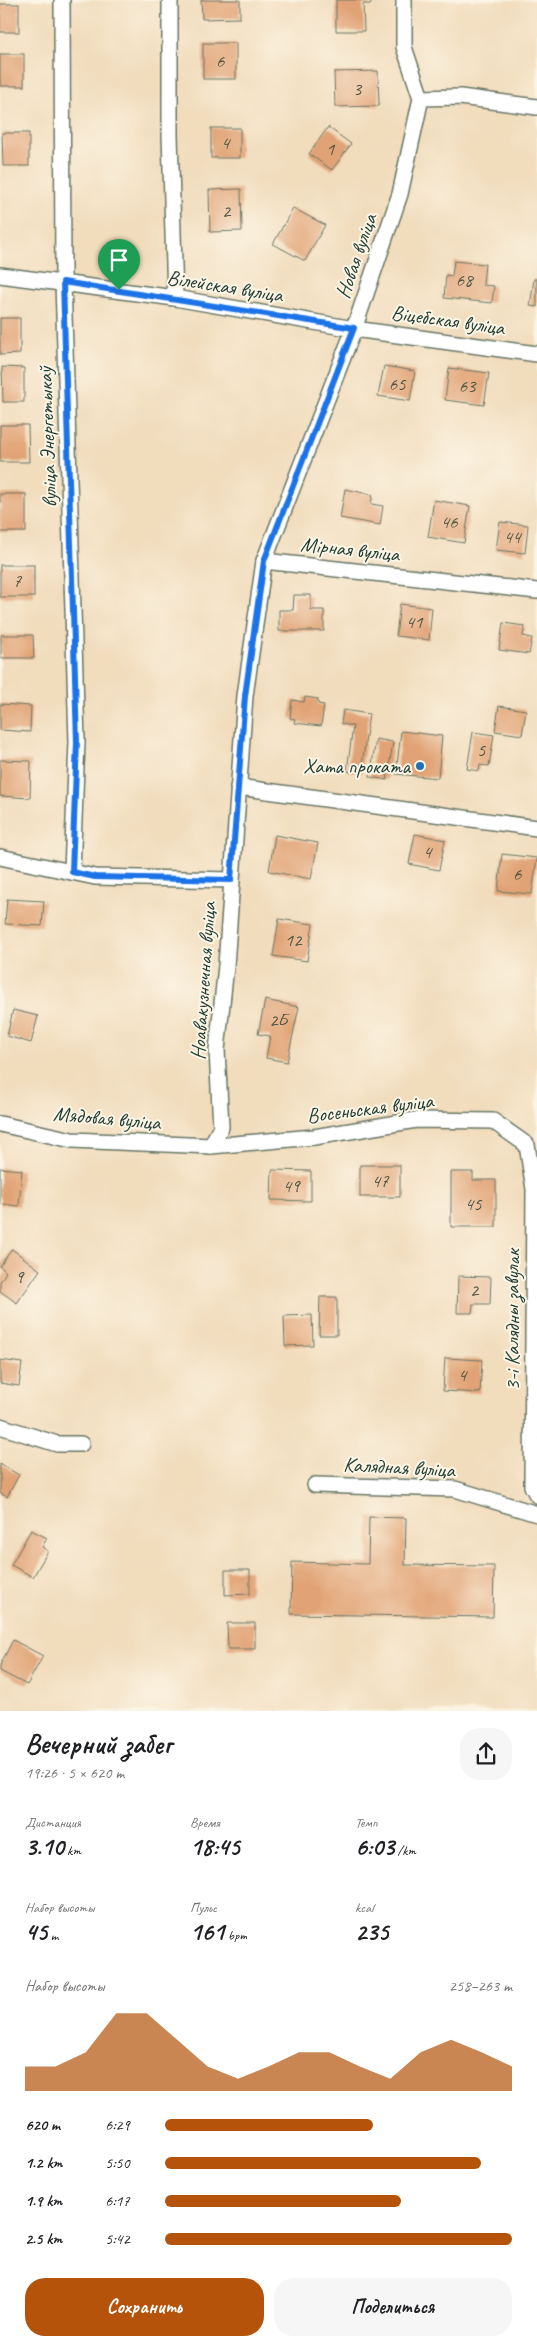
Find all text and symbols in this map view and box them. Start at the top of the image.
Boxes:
house number: 6 [216,49,226,73]
house number: 3 [353,77,363,101]
house number: 4 [221,131,232,155]
house number: 1 [326,137,336,161]
house number: 2 [222,199,232,223]
street label: Новая вуліца [329,208,383,302]
pin [98,239,140,290]
icon: arrive [105,246,133,274]
street label: Вілейская вуліца [165,264,286,308]
house number: 68 [455,268,475,292]
street label: Віцебская вуліца [390,299,508,341]
street label: вуліца Энергетыкаў [31,365,62,508]
house number: 65 [388,372,407,396]
house number: 63 [458,374,477,398]
house number: 46 [440,510,459,534]
house number: 44 [503,525,523,549]
street label: Мірная вуліца [299,531,403,567]
house number: 7 [13,569,23,593]
house number: 41 [405,610,424,634]
house number: 5 [477,738,487,762]
place label: Хата проката [303,753,412,779]
marker: Хата проката [414,760,426,772]
house number: 4 [423,840,434,864]
house number: 6 [513,862,523,886]
street label: Ноавакузнечная вуліца [185,899,222,1061]
house number: 12 [284,928,303,952]
house number: 2Б [269,1008,290,1032]
street label: Восеньская вуліца [305,1087,436,1129]
street label: Мядовая вуліца [52,1100,164,1136]
house number: 47 [371,1169,390,1193]
house number: 49 [282,1174,301,1198]
house number: 45 [464,1192,483,1216]
street label: 3-і Калядны завулак [499,1247,526,1391]
house number: 9 [15,1265,25,1289]
house number: 2 [470,1278,480,1302]
house number: 4 [458,1363,469,1387]
street label: Калядная вуліца [343,1451,457,1483]
text: Вечерний забег [25,1726,172,1761]
button: share [460,1728,512,1780]
text: 19:26 · 5 × 620 m [25,1763,124,1783]
text: Дистанция [25,1814,81,1831]
text: Время [190,1814,220,1831]
text: Темп [355,1814,378,1831]
text: 3.10 [25,1831,64,1863]
text: 18:45 [190,1831,240,1863]
text: 6:03 [355,1831,394,1863]
text: km [64,1842,81,1859]
text: /km [394,1842,416,1859]
text: Набор высоты [25,1899,94,1916]
text: Пульс [190,1899,217,1916]
text: kcal [355,1899,374,1916]
text: 45 [25,1916,47,1948]
text: 161 [190,1916,224,1948]
text: 235 [355,1916,388,1948]
text: m [47,1927,58,1944]
text: bpm [224,1927,247,1944]
text: Набор высоты [25,1976,104,1996]
text: 258–263 m [449,1976,512,1996]
text: 620 m [25,2115,60,2135]
text: 6:29 [105,2115,130,2135]
text: 1.2 km [25,2153,62,2173]
text: 5:50 [105,2153,130,2173]
text: 1.9 km [25,2191,62,2211]
text: 6:17 [105,2191,130,2211]
text: 2.5 km [25,2229,62,2249]
text: 5:42 [105,2229,130,2249]
button: Сохранить [25,2278,264,2336]
button: Поделиться [274,2278,512,2336]

